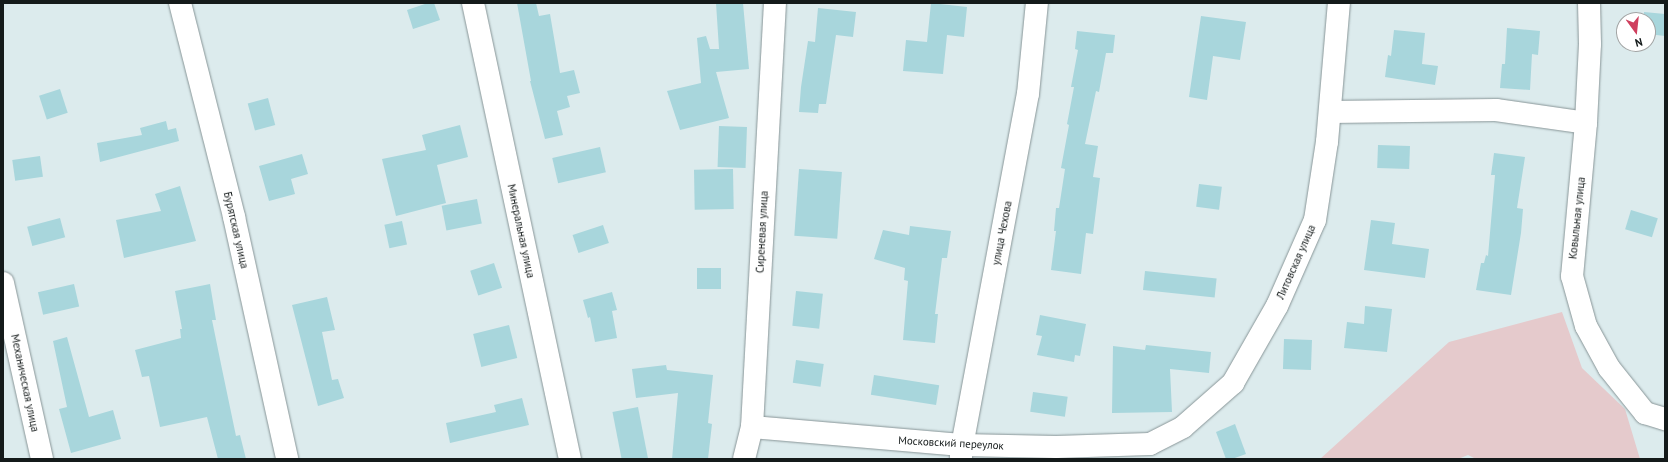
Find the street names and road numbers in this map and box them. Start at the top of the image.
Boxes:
street label: Ковыльная улица [1566,176,1588,260]
street label: Минеральная улица [505,183,537,279]
street label: Бурятская улица [221,190,251,270]
street label: Сиреневая улица [753,190,771,274]
street label: улица Чехова [989,200,1015,266]
street label: Литовская улица [1274,223,1318,301]
street label: Механическая улица [8,333,42,433]
street label: Московский переулок [898,434,1004,452]

